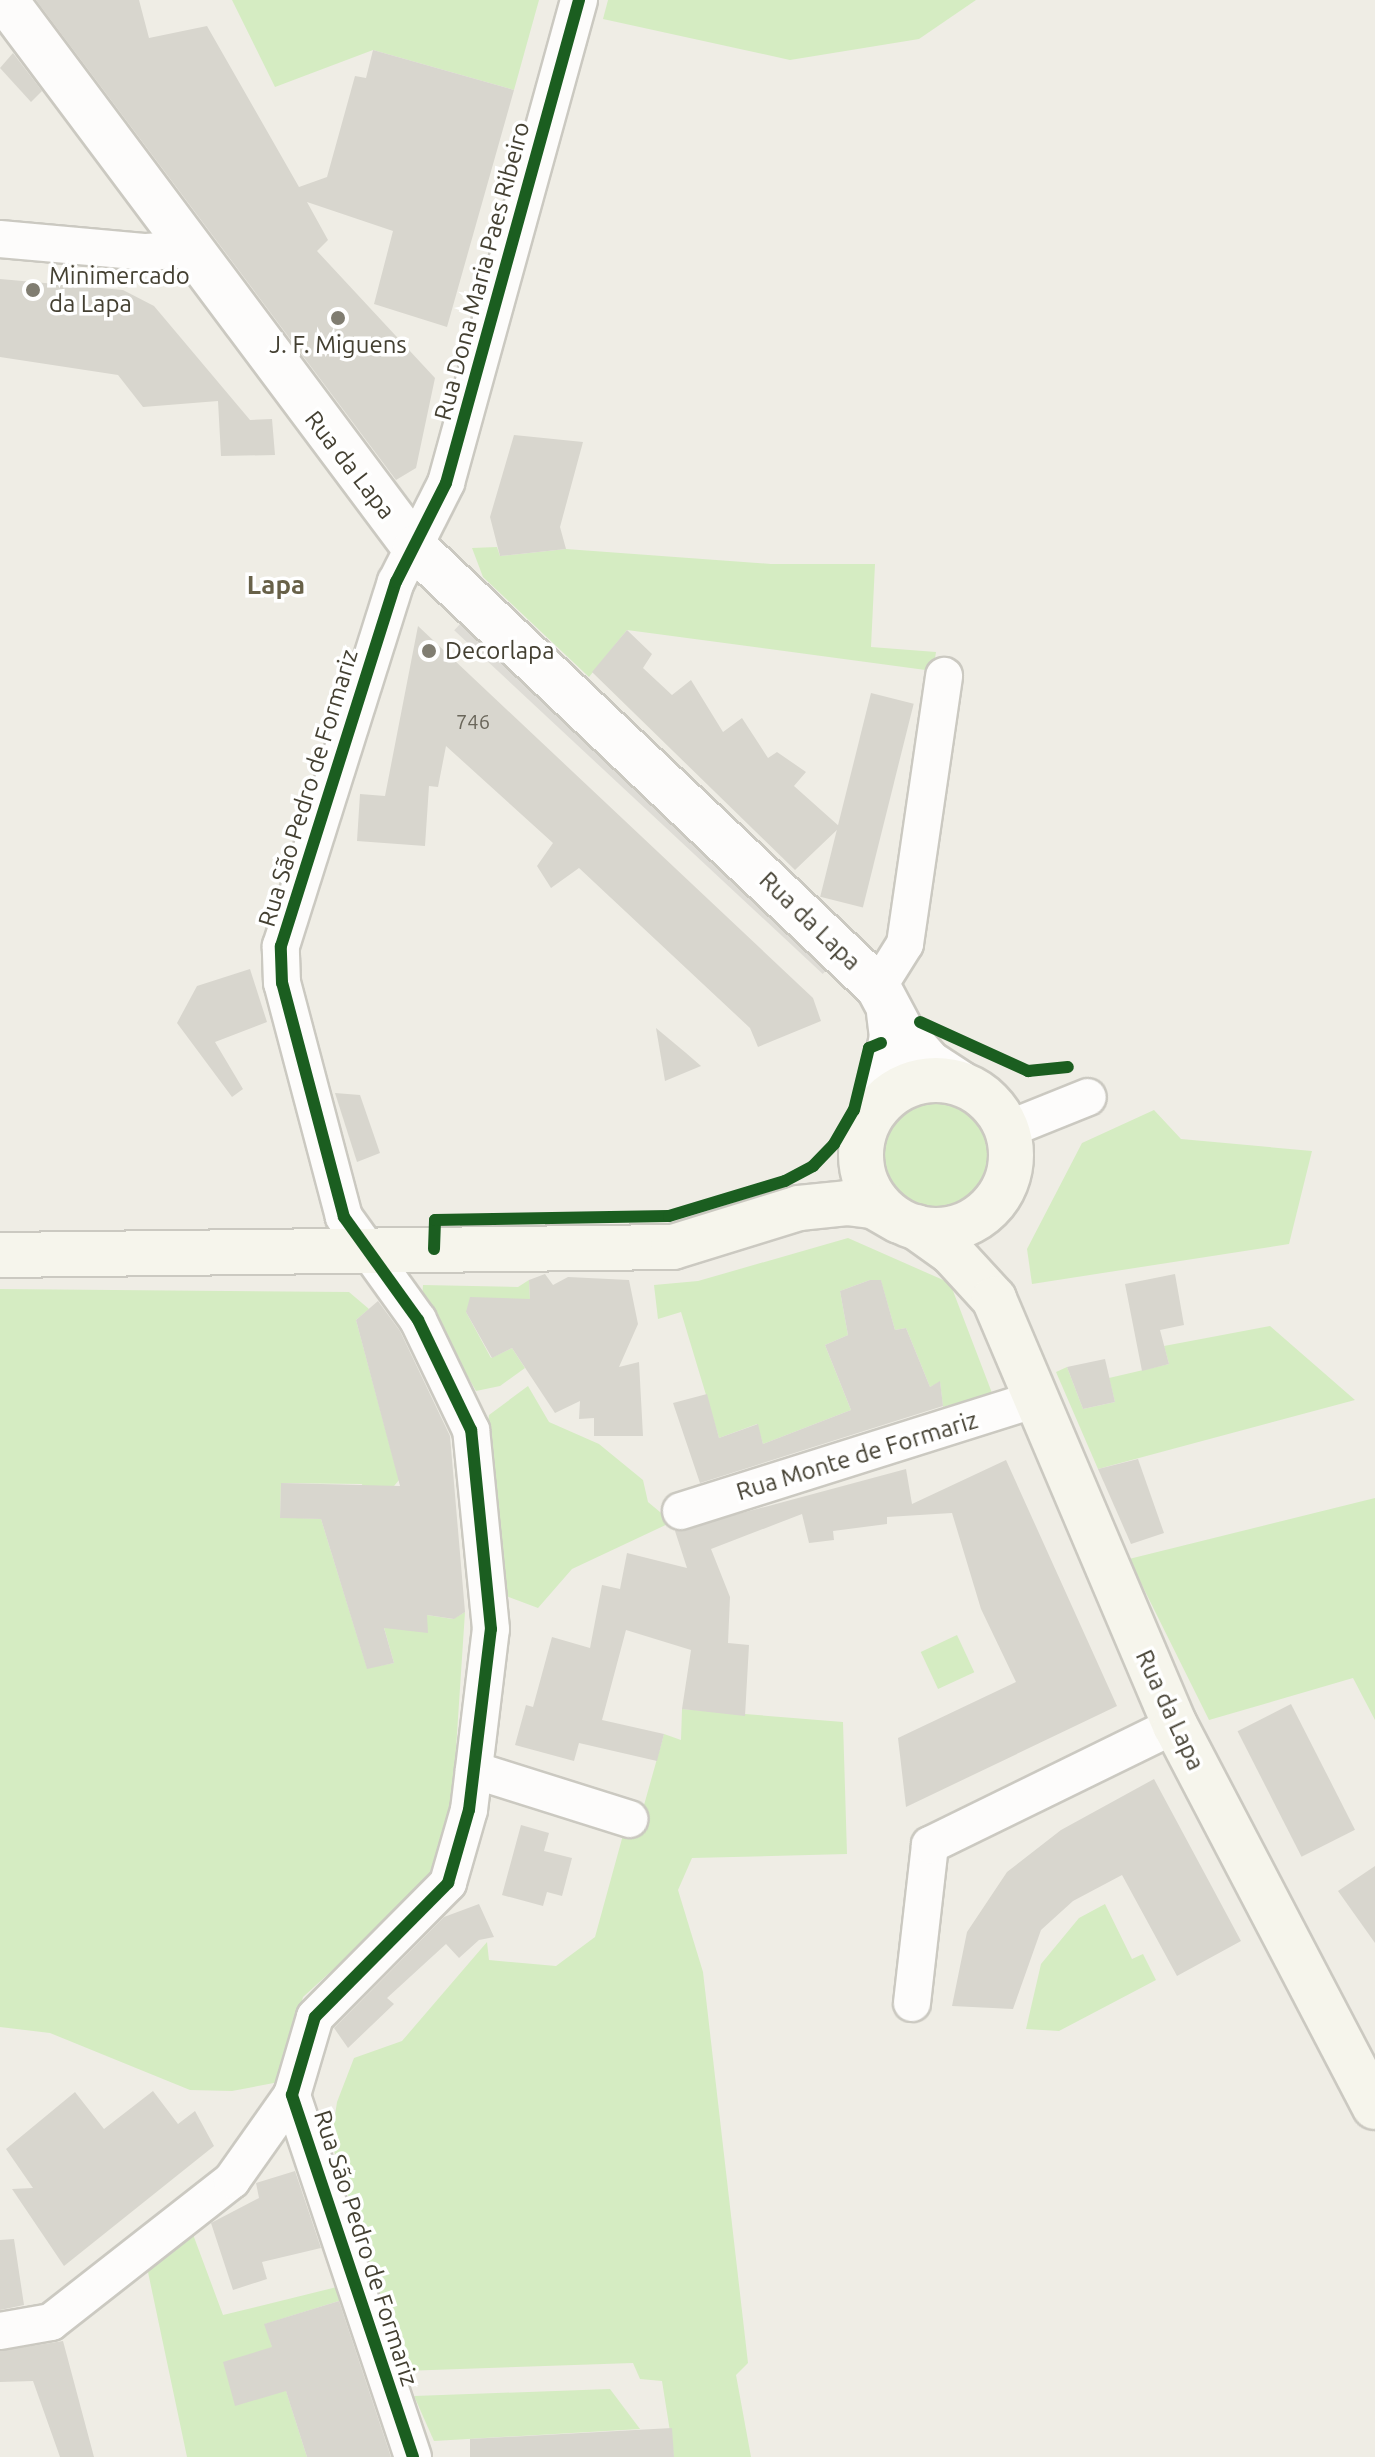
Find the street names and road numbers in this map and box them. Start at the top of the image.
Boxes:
street label: Rua Dona Maria Paes Ribeiro [428,119,536,423]
street label: Rua da Lapa [299,405,401,525]
street label: Rua São Pedro de Formariz [252,646,364,930]
street label: Rua da Lapa [753,866,867,976]
street label: Rua Monte de Formariz [733,1406,981,1506]
street label: Rua da Lapa [1130,1645,1210,1775]
street label: Rua São Pedro de Formariz [308,2106,424,2390]

